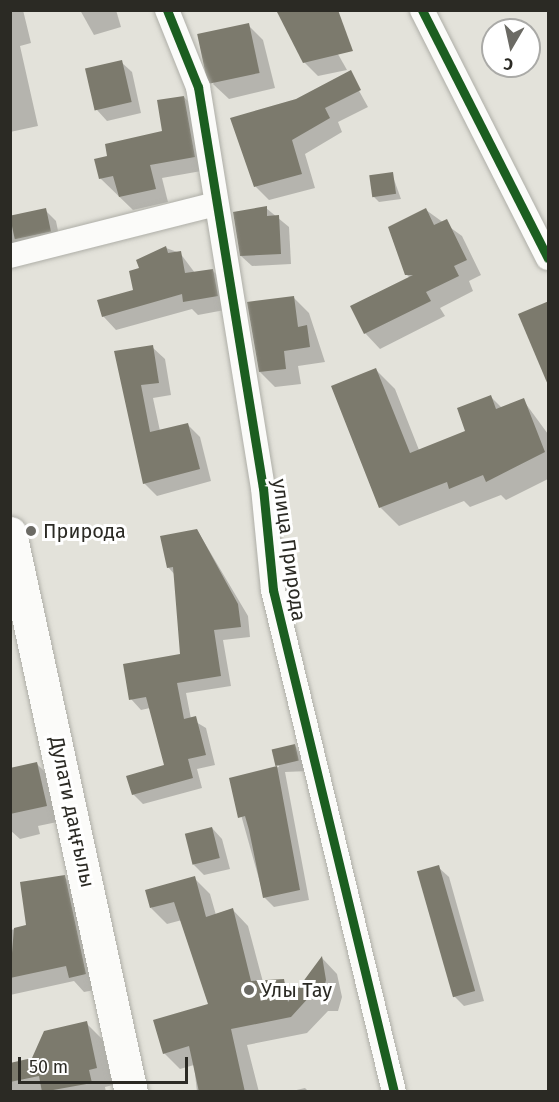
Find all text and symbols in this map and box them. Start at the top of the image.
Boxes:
north arrow [481,18,541,78]
text: С [502,54,514,74]
street label: улица Природа [267,477,311,623]
place label: Природа [43,519,126,543]
marker: Природа [24,524,38,538]
street label: Дулати даңғылы [44,734,100,890]
place label: Улы Тау [261,978,332,1002]
marker: Улы Тау [242,983,256,997]
scale bar [21,1045,190,1083]
text: 50 m [29,1056,68,1078]

